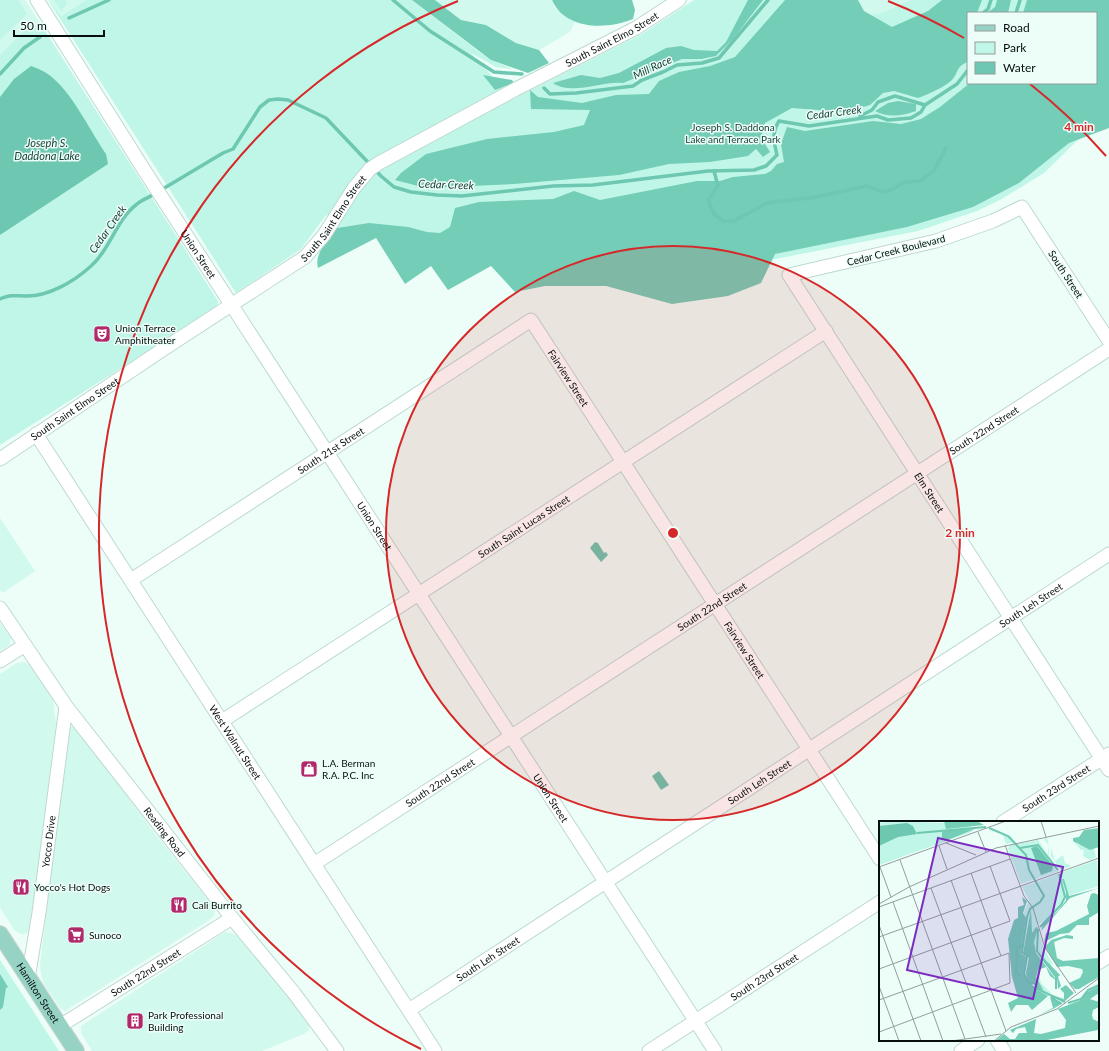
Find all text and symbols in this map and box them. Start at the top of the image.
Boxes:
street label: South Saint Elmo Street [563,9,661,69]
scale bar [14,12,104,38]
legend [967,12,1097,84]
text: 50 m [20,18,47,33]
text: Road [1003,20,1030,35]
text: Park [1003,40,1027,55]
water label: Mill Race [630,52,674,82]
text: Water [1003,60,1036,75]
water label: Cedar Creek [806,102,863,122]
text: 4 min [1064,119,1094,134]
park label: Joseph S. Daddona Lake and Terrace Park [685,121,782,145]
water label: Joseph S. Daddona Lake [14,136,80,162]
street label: South Saint Elmo Street [299,172,369,264]
water label: Cedar Creek [418,177,475,191]
water label: Cedar Creek [86,202,129,256]
street label: Union Street [178,227,219,281]
street label: Cedar Creek Boulevard [846,232,946,268]
street label: South Street [1046,248,1086,301]
place label: Union Terrace Amphitheater [115,322,176,346]
theatre icon: Union Terrace Amphitheater [92,324,112,344]
street label: Fairview Street [546,347,591,409]
street label: South Saint Elmo Street [28,375,121,443]
street label: South 22nd Street [947,403,1021,457]
street label: South 21st Street [295,424,366,476]
street label: Elm Street [912,470,947,515]
street label: South Saint Lucas Street [476,492,572,560]
street label: Union Street [355,499,395,553]
text: 2 min [945,525,975,540]
centre of rings [666,526,680,540]
street label: South 22nd Street [675,579,749,633]
street label: South Leh Street [997,580,1065,630]
street label: Fairview Street [722,619,768,681]
street label: West Walnut Street [207,703,264,782]
street label: South 22nd Street [403,755,477,809]
place label: L.A. Berman R.A. P.C. Inc [322,757,375,781]
street label: South Leh Street [725,757,793,807]
shop icon: L.A. Berman R.A. P.C. Inc [299,759,319,779]
street label: South 23rd Street [1020,762,1092,814]
street label: Union Street [531,771,571,825]
street label: Reading Road [141,805,188,859]
street label: Yocco Drive [39,815,58,868]
inset map [879,821,1099,1041]
restaurant icon: Yocco's Hot Dogs [11,877,31,897]
place label: Yocco's Hot Dogs [34,881,110,893]
restaurant icon: Cali Burrito [169,895,189,915]
place label: Cali Burrito [192,899,242,911]
supermarket icon: Sunoco [66,925,86,945]
place label: Sunoco [89,929,122,941]
street label: South Leh Street [454,934,522,984]
street label: South 22nd Street [108,946,183,999]
street label: South 23rd Street [728,950,801,1003]
street label: Hamilton Street [14,960,62,1025]
place label: Park Professional Building [148,1009,223,1033]
building icon: Park Professional Building [125,1011,145,1031]

